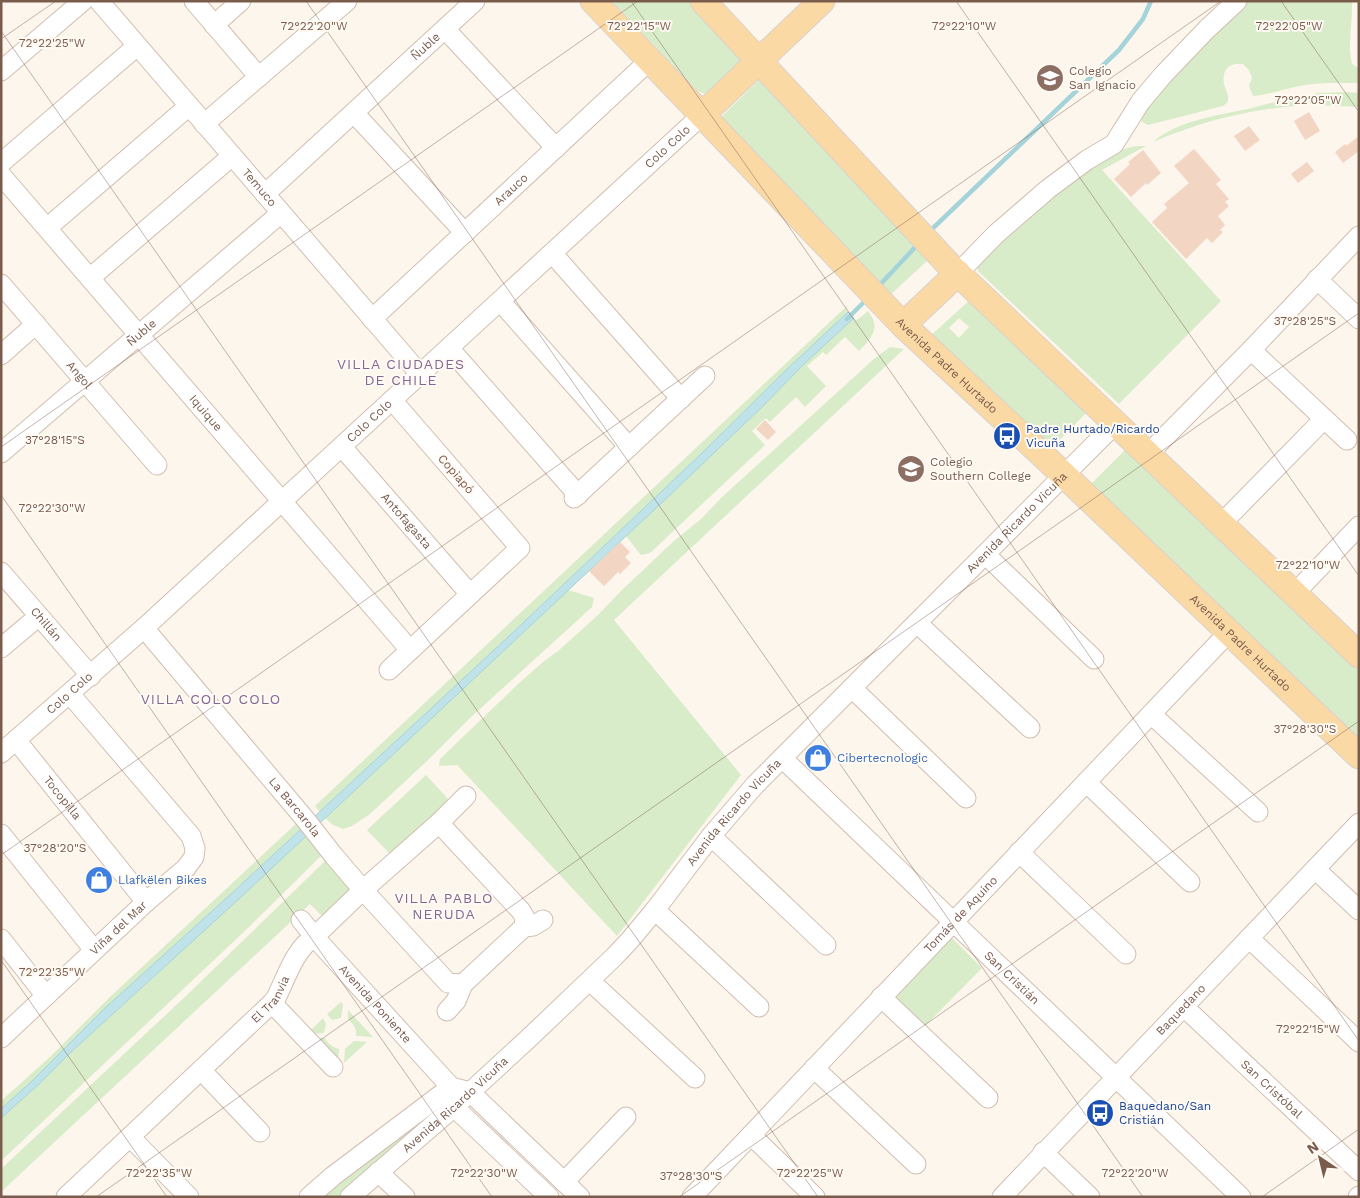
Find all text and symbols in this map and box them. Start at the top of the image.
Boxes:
text: 72°22'20"W [281,19,348,33]
text: 72°22'15"W [607,19,672,33]
text: 72°22'10"W [932,19,997,33]
text: 72°22'05"W [1256,19,1323,33]
street label: Ñuble [408,30,443,63]
text: 72°22'25"W [19,36,86,50]
school or university icon: Colegio San Ignacio [1035,63,1065,93]
place label: Colegio San Ignacio [1069,64,1136,92]
text: 72°22'05"W [1275,93,1342,107]
street label: Colo Colo [642,122,693,171]
street label: Temuco [239,166,280,209]
street label: Arauco [491,170,531,209]
text: 37°28'25"S [1274,314,1336,328]
street label: Avenida Padre Hurtado [893,315,1000,416]
street label: Ñuble [124,316,159,349]
district label: VILLA CIUDADES DE CHILE [337,356,465,388]
street label: Angol [63,358,96,392]
street label: Iquique [186,392,225,434]
street label: Colo Colo [344,396,395,445]
bus stop icon: Padre Hurtado/Ricardo Vicuña [992,421,1022,451]
place label: Padre Hurtado/Ricardo Vicuña [1026,422,1160,450]
text: 37°28'15"S [25,433,85,447]
street label: Copiapó [435,451,477,497]
school or university icon: Colegio Southern College [896,454,926,484]
place label: Colegio Southern College [930,455,1031,483]
street label: Avenida Ricardo Vicuña [963,469,1070,576]
street label: Antofagasta [378,490,435,552]
text: 72°22'30"W [19,501,86,515]
text: 72°22'10"W [1276,558,1341,572]
street label: Avenida Padre Hurtado [1187,592,1294,694]
street label: Chillán [28,604,65,644]
street label: Colo Colo [44,669,95,717]
district label: VILLA COLO COLO [141,691,281,707]
text: 37°28'30"S [1274,722,1336,736]
shop icon: Cibertecnologic [803,743,833,773]
place label: Cibertecnologic [837,751,928,765]
street label: Avenida Ricardo Vicuña [684,756,784,868]
street label: Tocopilla [41,773,84,823]
street label: La Barcarola [266,774,323,840]
text: 37°28'20"S [24,841,86,855]
shop icon: Llafkëlen Bikes [84,865,114,895]
place label: Llafkëlen Bikes [118,873,207,887]
street label: Tomás de Aquino [921,873,1000,956]
district label: VILLA PABLO NERUDA [394,890,494,922]
street label: Viña del Mar [87,898,150,958]
street label: San Cristián [981,948,1042,1007]
street label: Avenida Poniente [336,962,414,1046]
text: 72°22'35"W [19,965,86,979]
street label: El Tranvia [248,973,292,1026]
street label: Baquedano [1153,981,1209,1038]
text: 72°22'15"W [1276,1022,1341,1036]
street label: Avenida Ricardo Vicuña [400,1054,511,1155]
street label: San Cristóbal [1238,1057,1305,1121]
bus stop icon: Baquedano/San Cristián [1085,1098,1115,1128]
place label: Baquedano/San Cristián [1119,1099,1211,1127]
north arrow [1295,1133,1345,1183]
text: N [1304,1138,1321,1157]
text: 72°22'35"W [126,1166,193,1180]
text: 72°22'30"W [451,1166,518,1180]
text: 72°22'25"W [777,1166,844,1180]
text: 72°22'20"W [1102,1166,1169,1180]
text: 37°28'30"S [660,1169,722,1183]

